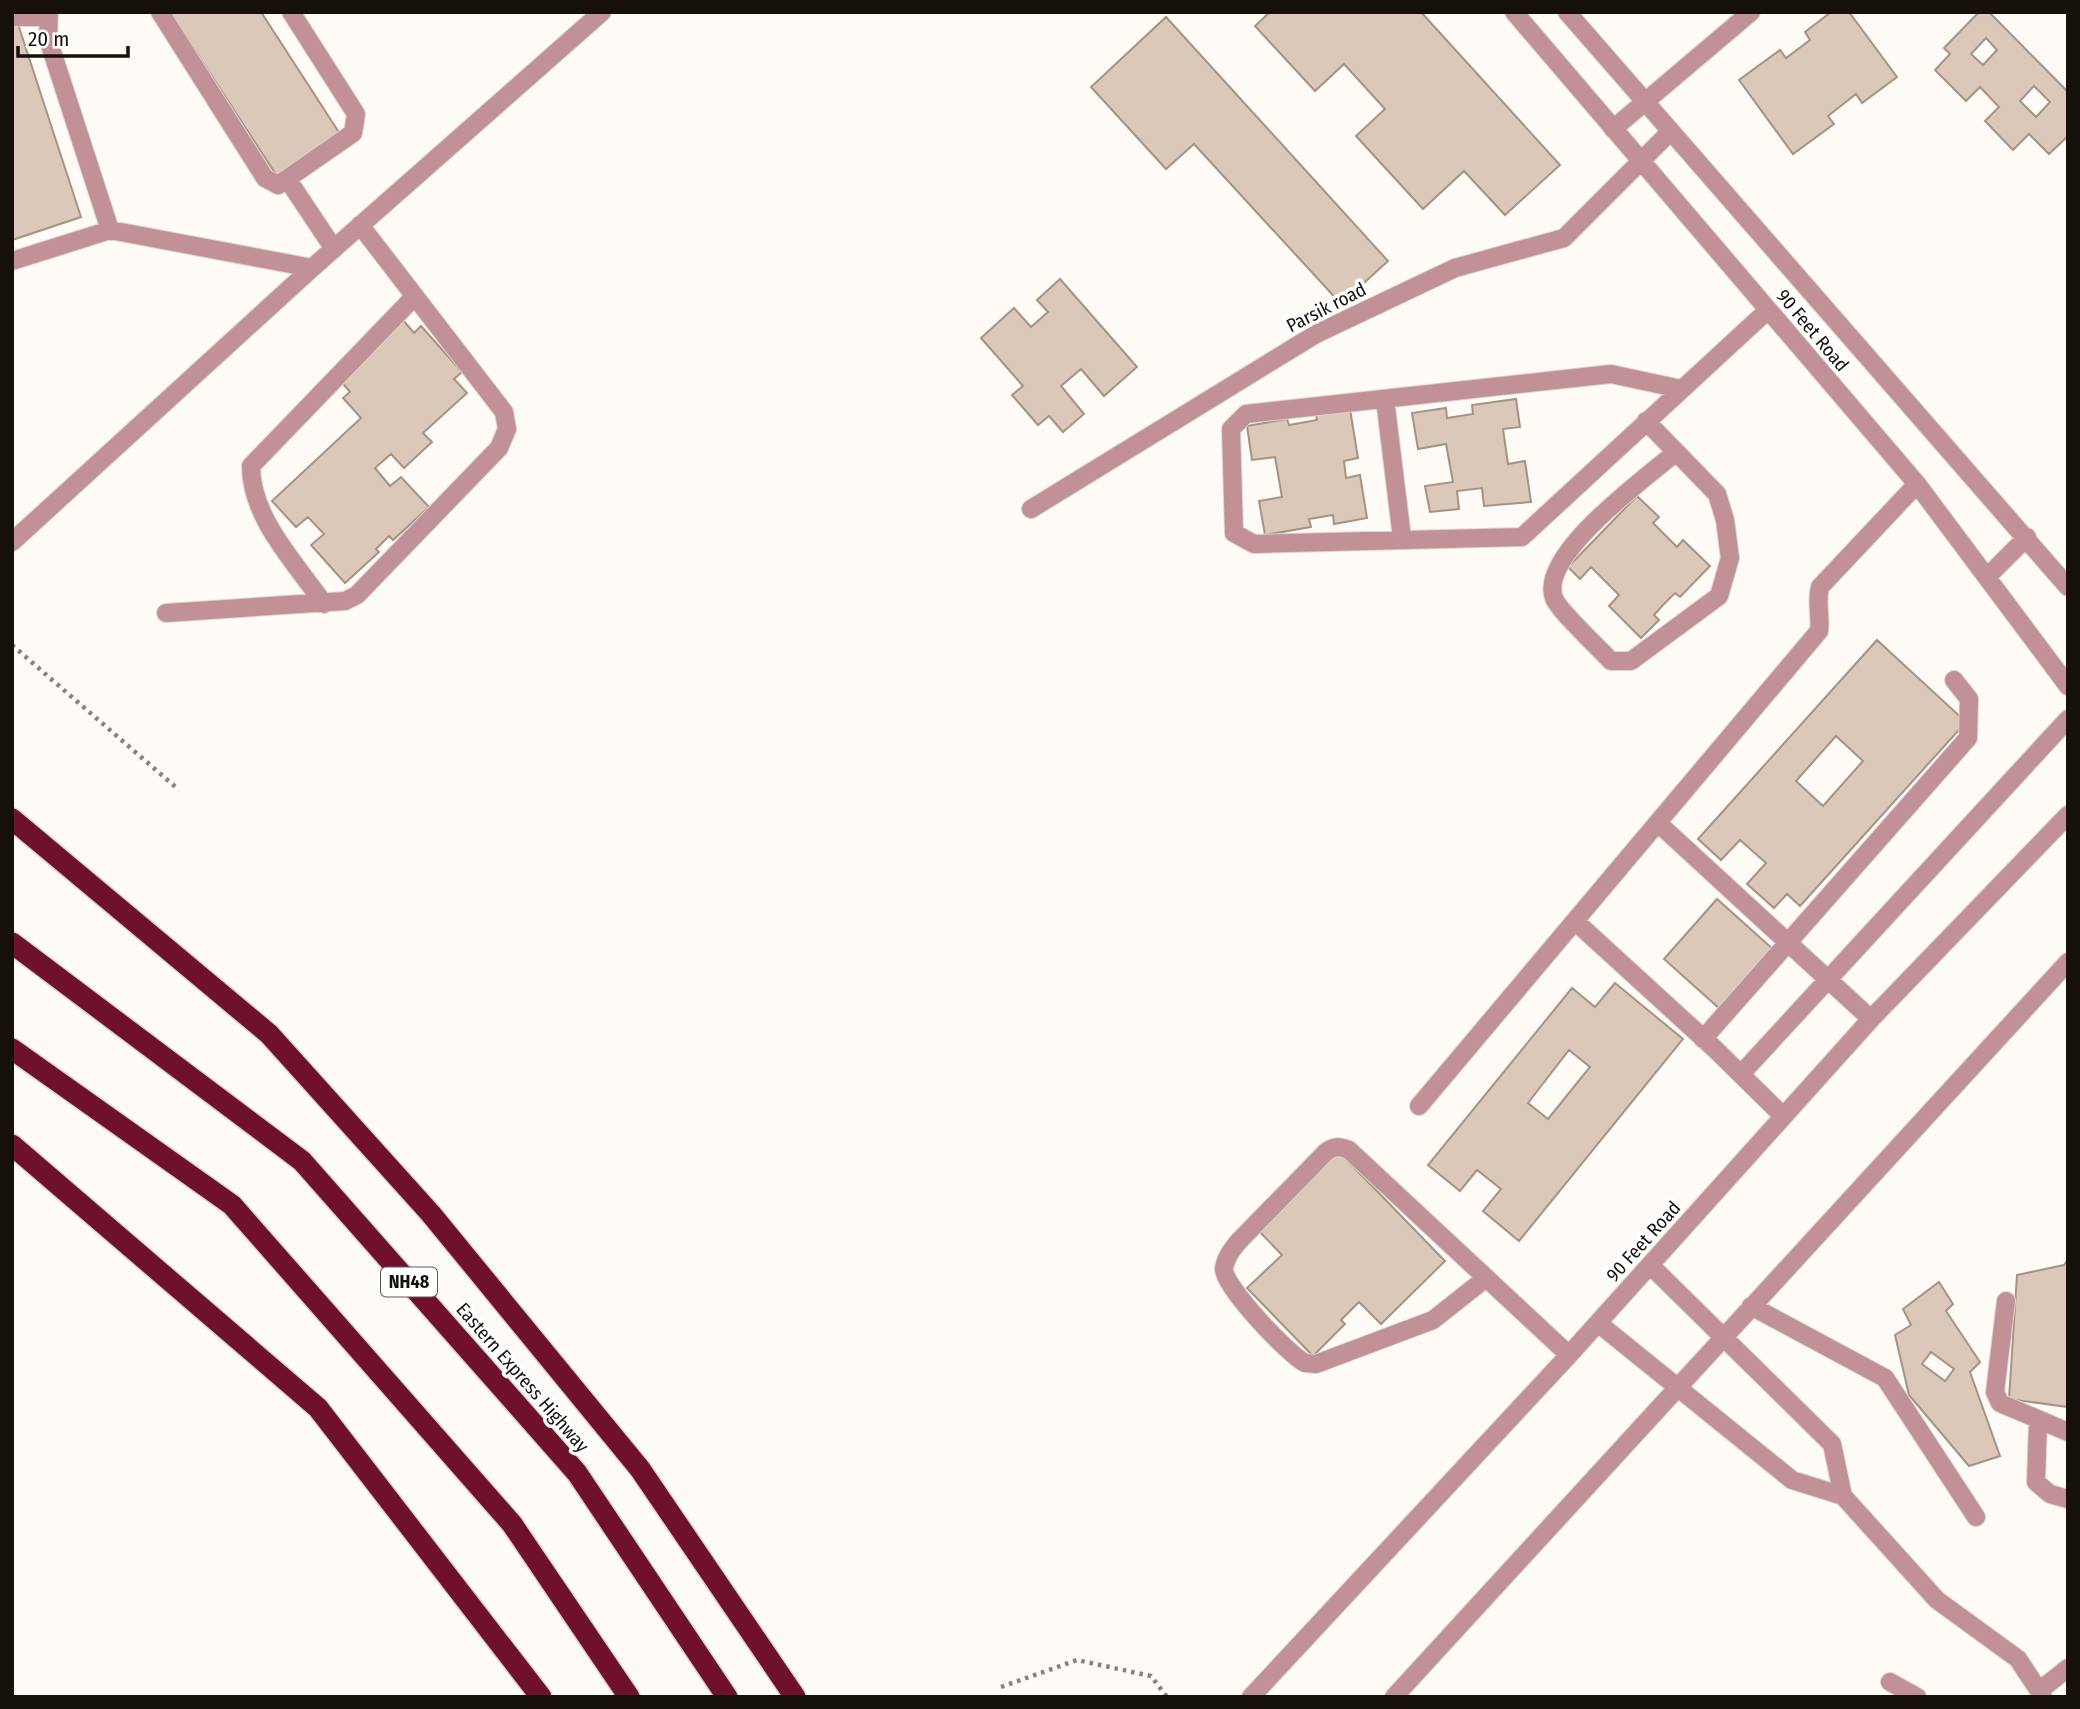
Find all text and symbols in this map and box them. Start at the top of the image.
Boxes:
scale bar [18,14,128,58]
text: 20 m [28,26,69,52]
street label: Parsik road [1283,278,1370,337]
street label: 90 Feet Road [1772,285,1854,376]
street label: 90 Feet Road [1601,1196,1685,1286]
road number: NH48 [381,1268,437,1296]
street label: Eastern Express Highway [451,1298,594,1457]

